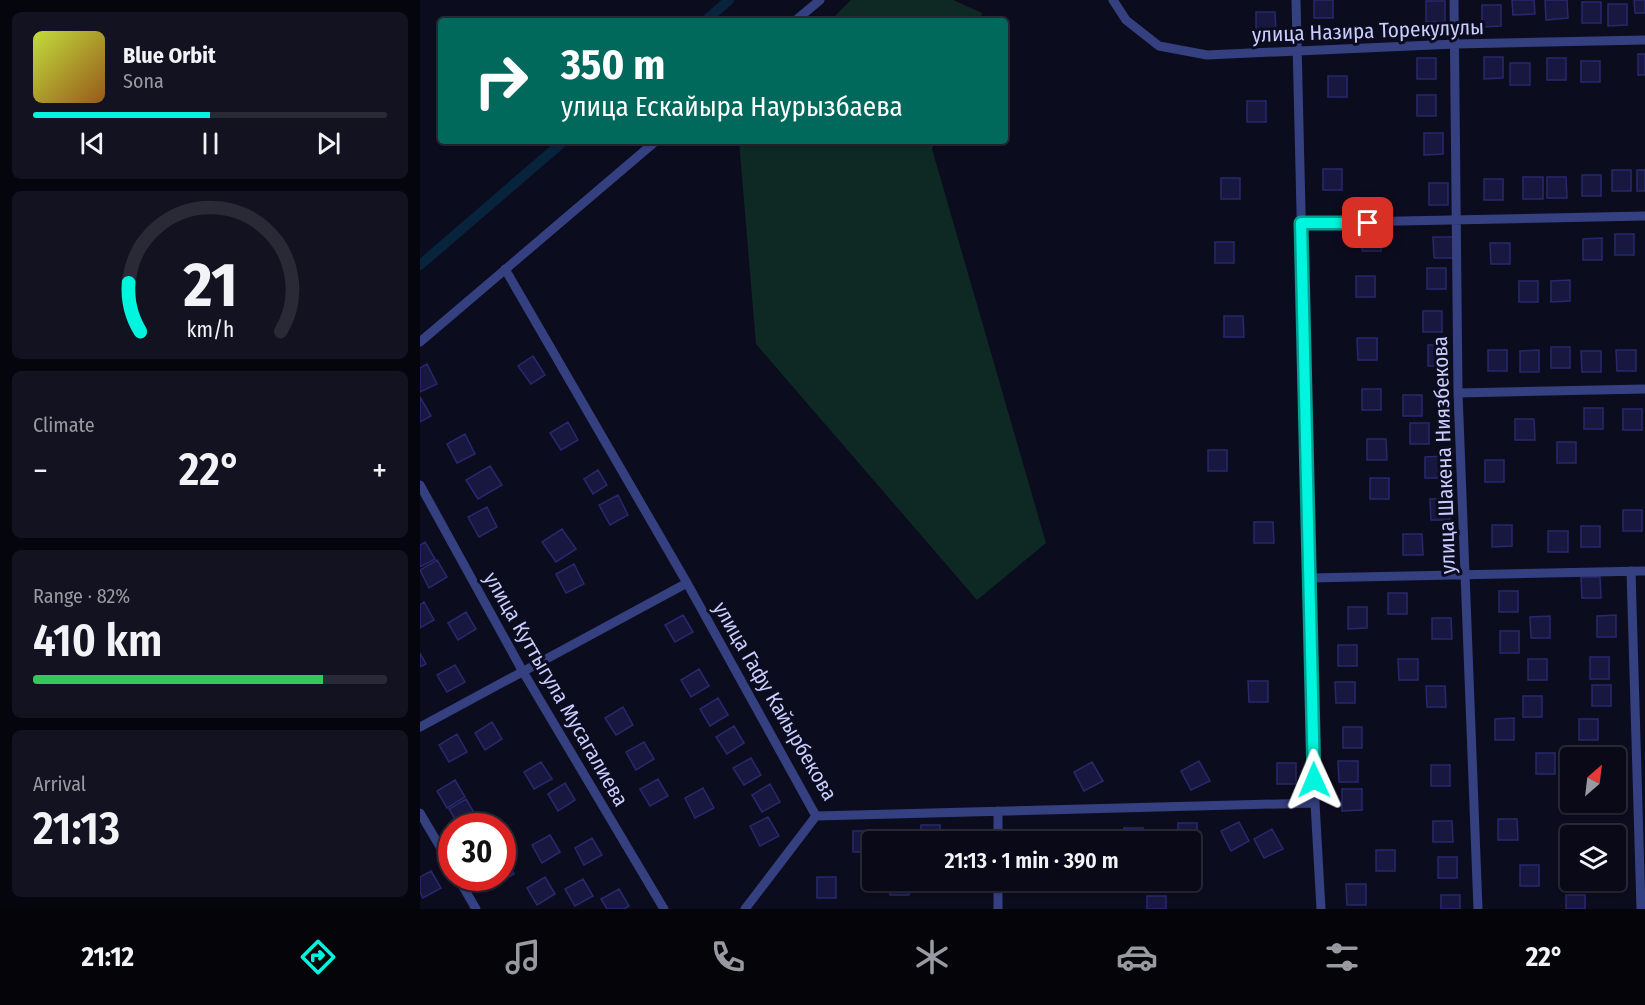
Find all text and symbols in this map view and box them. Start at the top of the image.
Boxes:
street label: улица Назира Торекулулы [1252,14,1484,48]
text: 350 m [561,40,665,90]
text: Blue Orbit [123,42,216,69]
icon: right [462,42,540,120]
text: Sona [123,69,164,93]
text: улица Ескайыра Наурызбаева [561,91,903,123]
icon: previous [76,127,109,160]
icon: pause [194,127,227,160]
icon: next [312,127,345,160]
pin [1342,197,1393,248]
icon: arrive [1351,206,1384,239]
text: 21 [182,248,237,323]
text: km/h [186,318,234,344]
street label: улица Шакена Ниязбекова [1427,336,1461,574]
text: Climate [33,413,95,437]
text: 22° [179,443,241,497]
text: − [33,451,48,491]
text: + [372,451,387,491]
street label: улица Куттыгула Мусагалиева [478,567,634,811]
text: Range · 82% [33,584,130,608]
street label: улица Гафу Кайырбекова [707,597,843,805]
text: 410 km [33,614,162,668]
north arrow [1560,747,1626,813]
map controls [1560,747,1626,891]
position arrow [1282,748,1346,812]
text: Arrival [33,772,86,796]
text: 21:13 [33,802,120,856]
speed limit sign: 30 [438,813,516,891]
button: layers [1560,825,1626,891]
text: 21:13 · 1 min · 390 m [944,847,1119,874]
icon: directions [297,936,339,978]
icon: music [502,936,544,978]
icon: phone [707,936,749,978]
icon: climate [911,936,953,978]
icon: car [1116,936,1158,978]
icon: filters [1321,936,1363,978]
text: 21:12 [81,941,134,973]
text: 22° [1526,941,1564,973]

